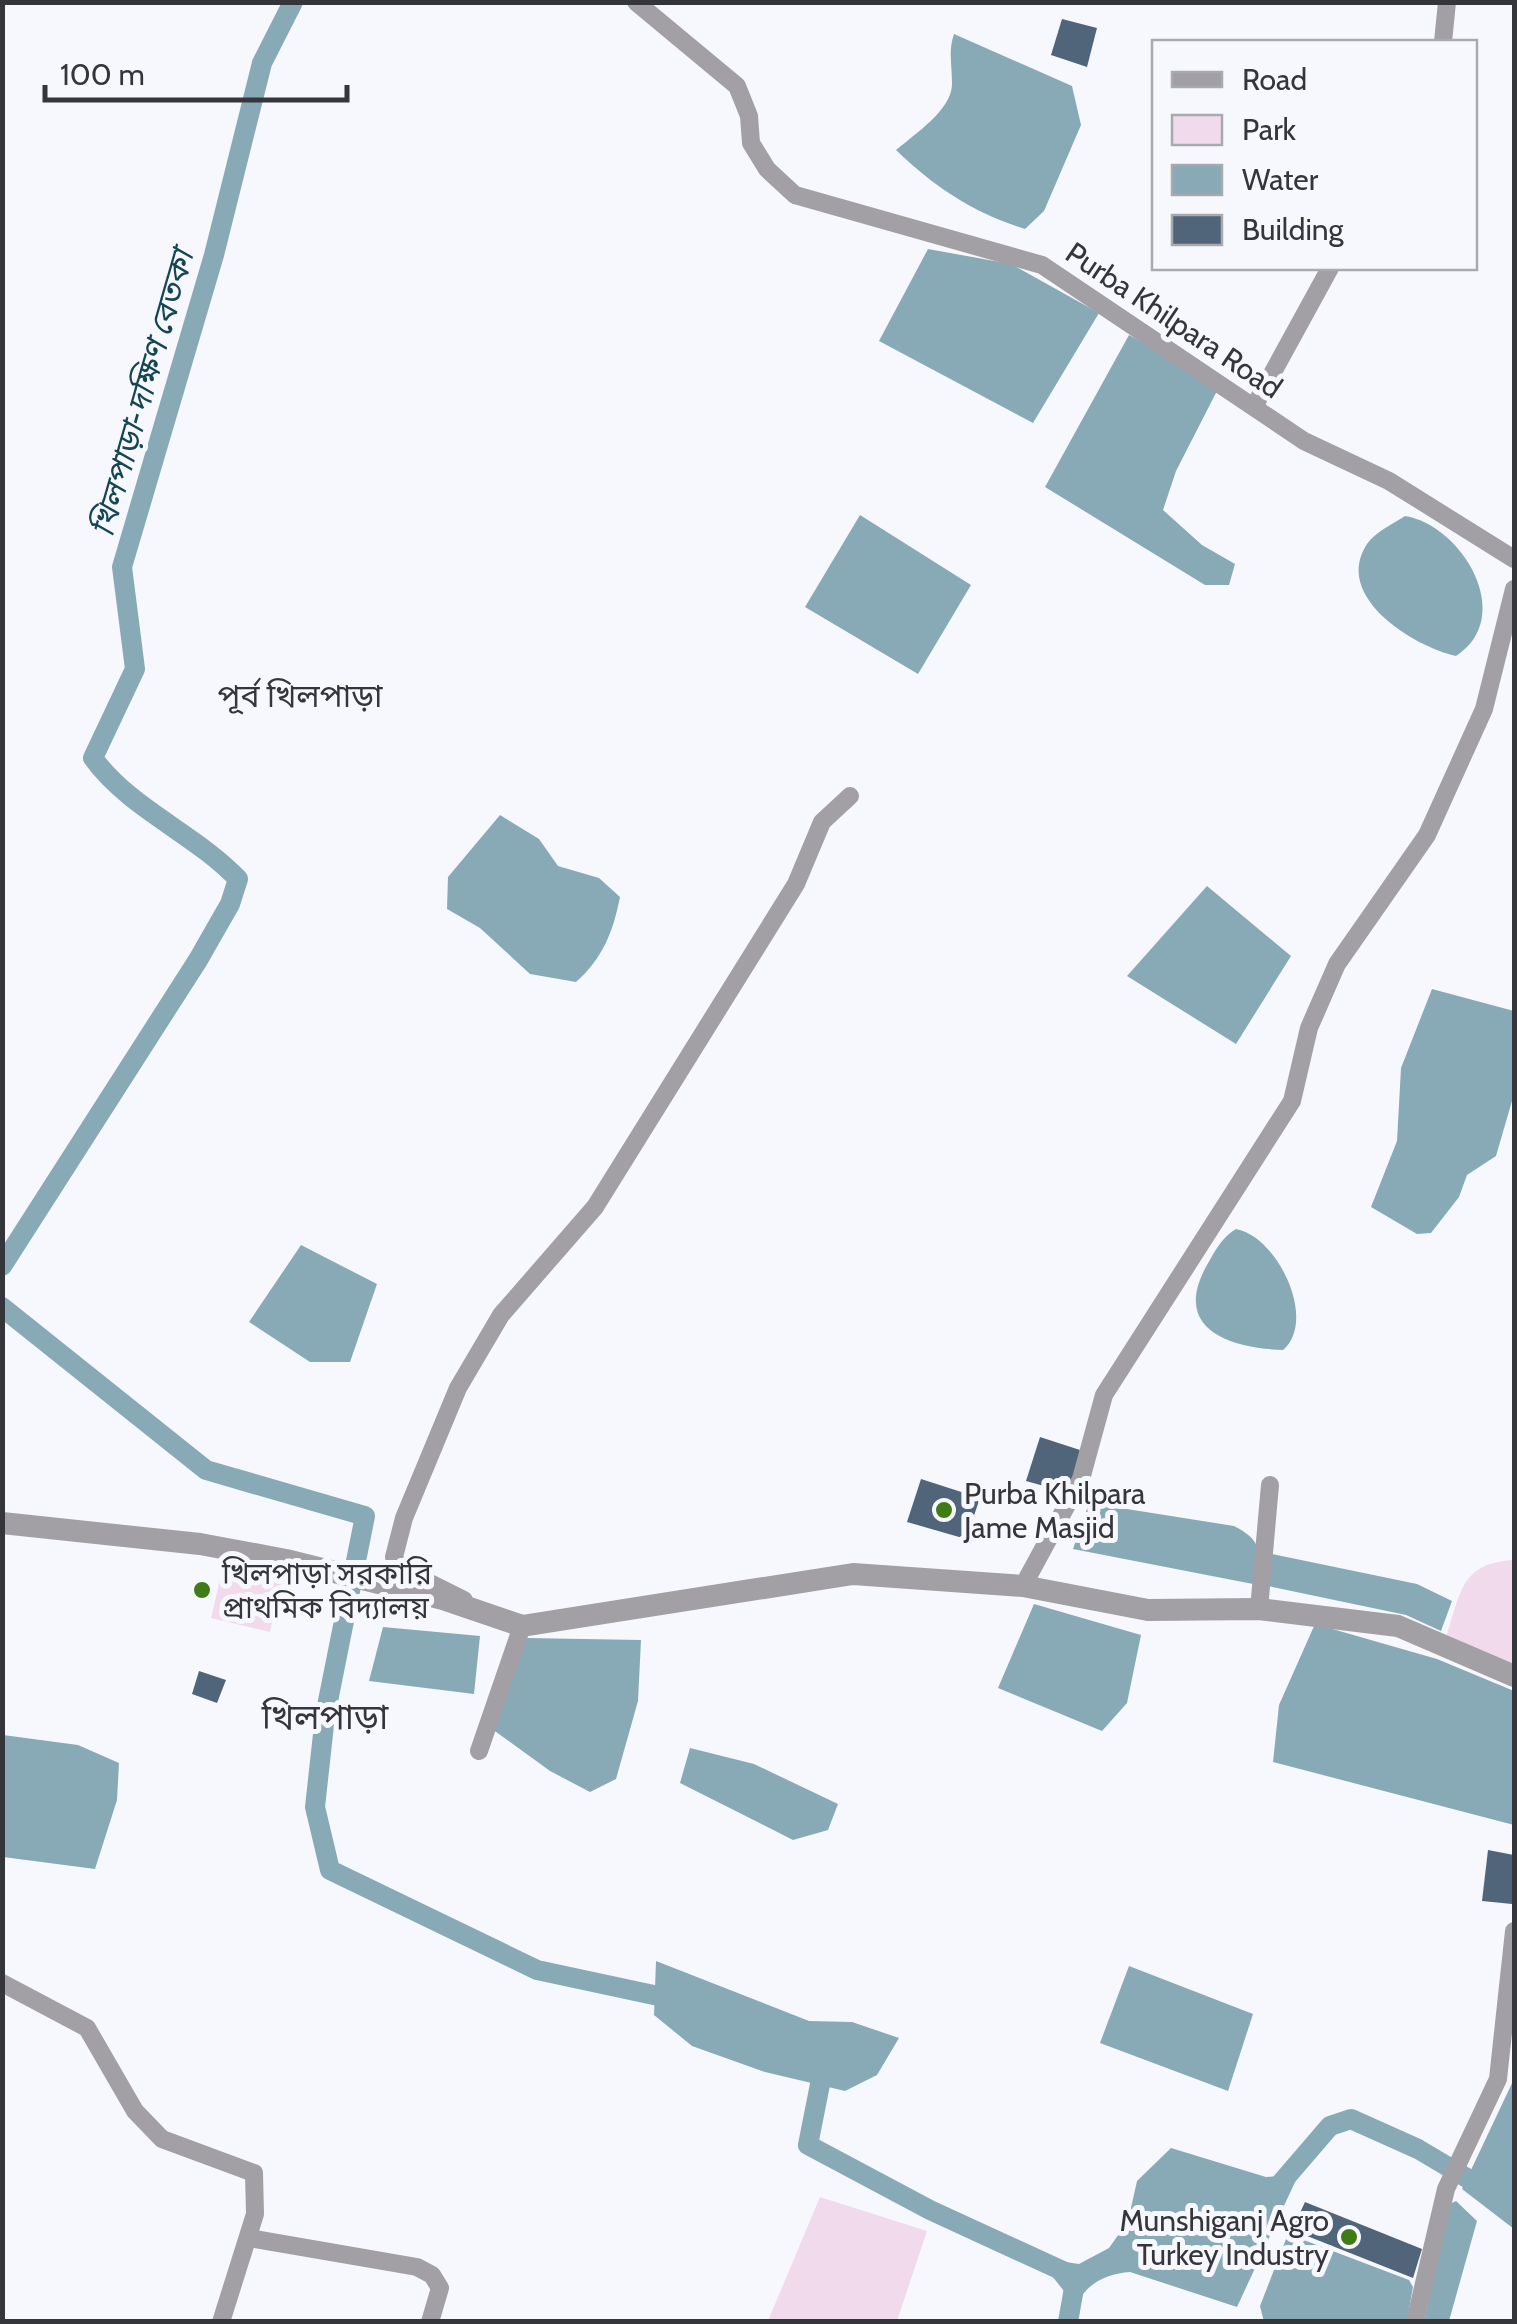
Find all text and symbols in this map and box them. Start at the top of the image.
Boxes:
scale bar [45,40,348,102]
legend [1152,40,1477,270]
text: 100 m [60,56,145,93]
text: Road [1242,61,1307,98]
text: Park [1242,111,1297,148]
text: Water [1242,161,1319,198]
text: Building [1242,211,1345,248]
street label: Purba Khilpara Road [1059,234,1289,406]
water label: খিলপাড়া-দক্ষিণ বেতকা [82,240,203,541]
district label: পূর্ব খিলপাড়া [218,676,383,715]
place label: Purba Khilpara Jame Masjid [963,1475,1146,1546]
marker: Purba Khilpara Jame Masjid [933,1499,955,1521]
place label: খিলপাড়া সরকারি প্রাথমিক বিদ্যালয় [221,1555,433,1626]
marker: খিলপাড়া সরকারি প্রাথমিক বিদ্যালয় [191,1579,213,1601]
district label: খিলপাড়া [261,1695,389,1738]
place label: Munshiganj Agro Turkey Industry [1119,2202,1329,2273]
marker: Munshiganj Agro Turkey Industry [1338,2226,1360,2248]

